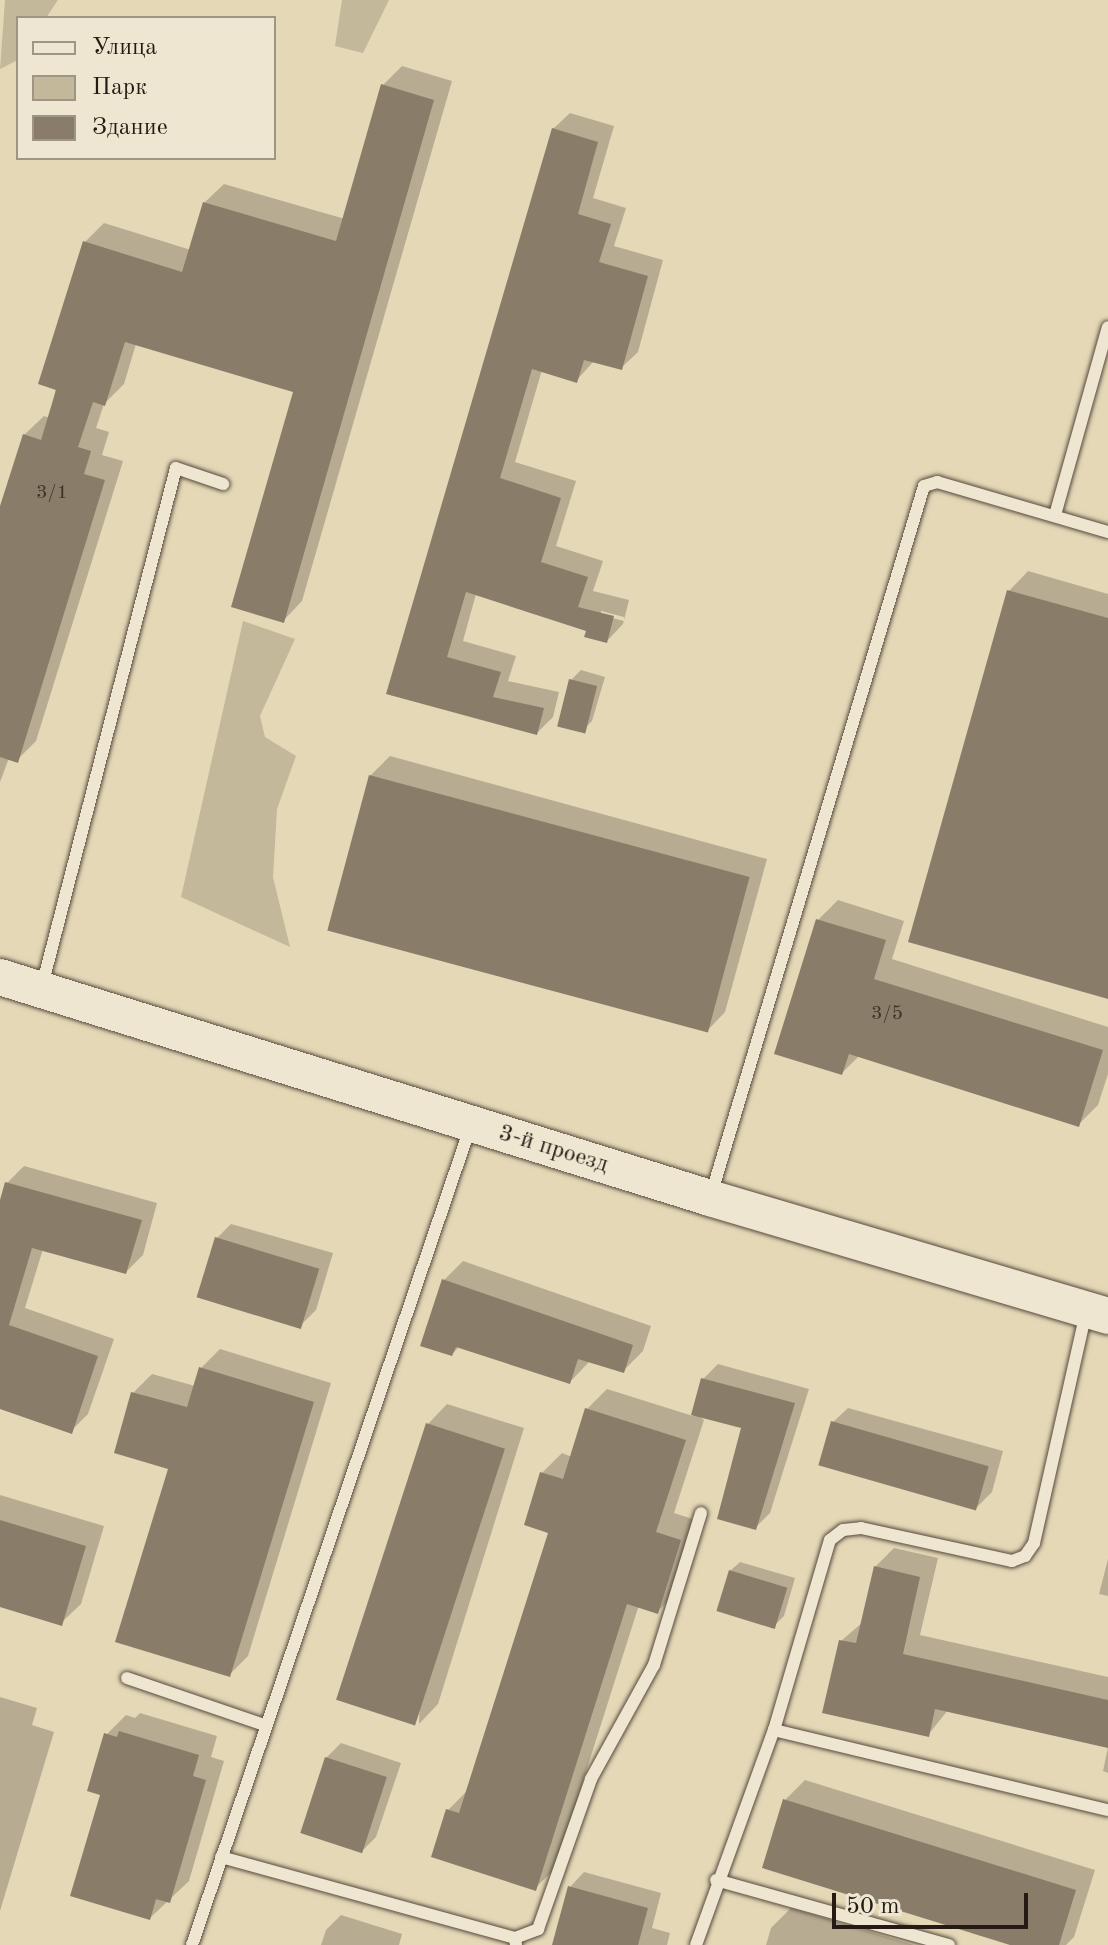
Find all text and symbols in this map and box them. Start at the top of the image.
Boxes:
legend [16,16,276,160]
text: Улица [92,36,157,60]
text: Парк [92,76,147,100]
text: Здание [92,116,168,140]
house number: 3/1 [36,481,68,505]
house number: 3/5 [871,1002,903,1026]
street label: 3-й проезд [495,1120,611,1180]
scale bar [836,1877,1032,1927]
text: 50 m [846,1895,900,1919]

